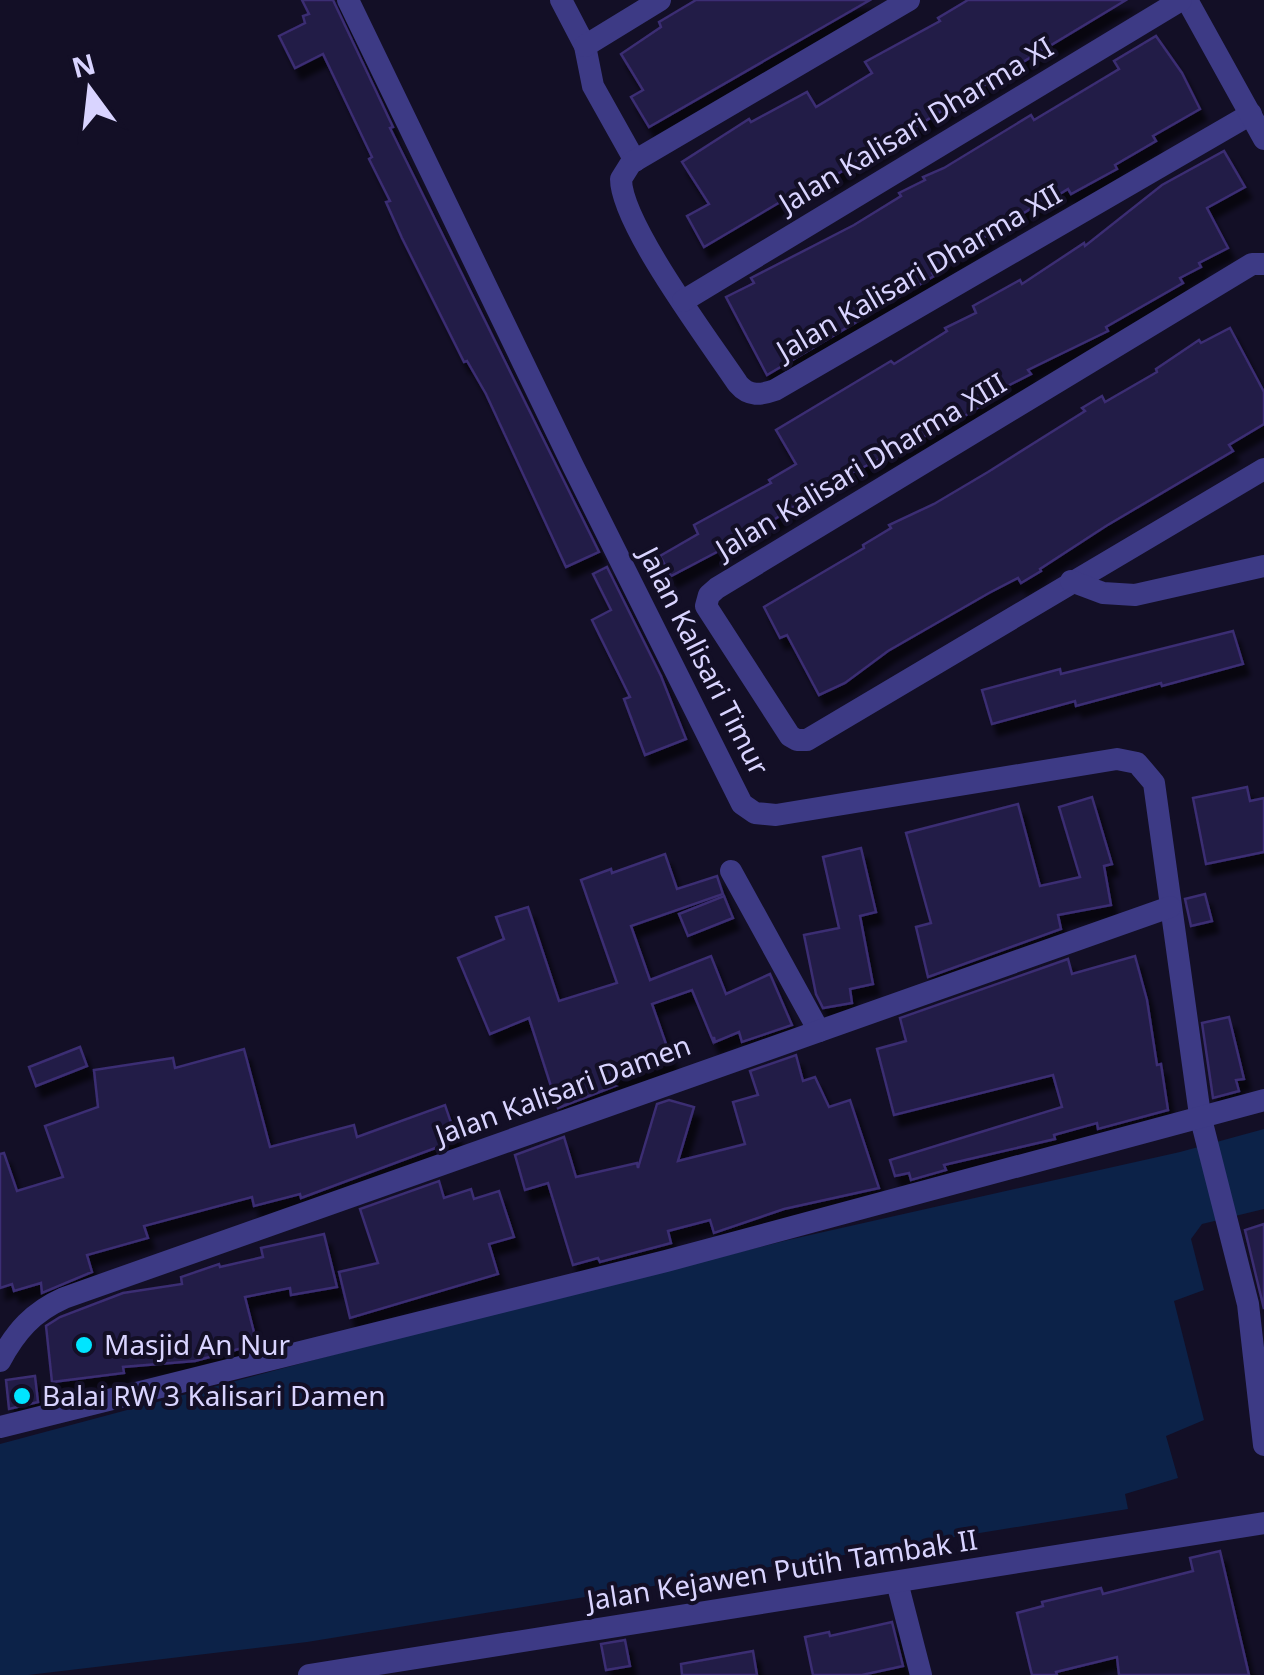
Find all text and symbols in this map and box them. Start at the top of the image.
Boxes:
street label: Jalan Kalisari Dharma XI [769,27,1060,223]
north arrow [40,40,140,140]
text: N [67,44,99,86]
street label: Jalan Kalisari Dharma XII [766,174,1068,370]
street label: Jalan Kalisari Dharma XIII [706,363,1013,569]
street label: Jalan Kalisari Timur [630,537,779,782]
street label: Jalan Kalisari Damen [427,1025,696,1154]
place label: Masjid An Nur [104,1325,291,1363]
marker: Masjid An Nur [73,1334,95,1356]
place label: Balai RW 3 Kalisari Damen [42,1376,385,1414]
marker: Balai RW 3 Kalisari Damen [11,1385,33,1407]
street label: Jalan Kejawen Putih Tambak II [581,1519,980,1619]

